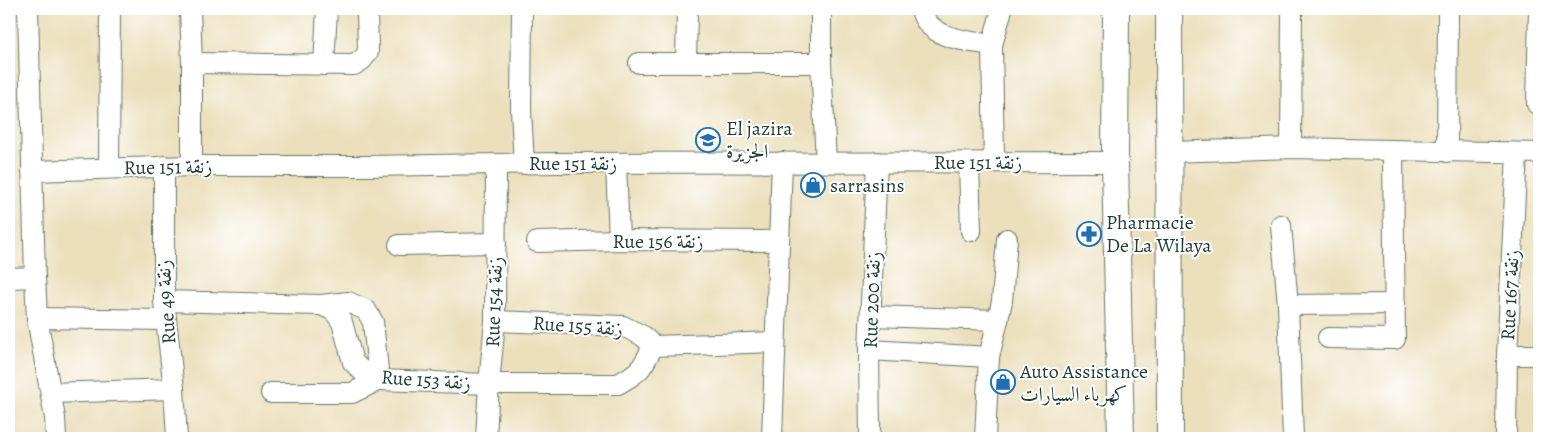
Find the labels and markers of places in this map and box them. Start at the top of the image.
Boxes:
place label: El jazira الجزيرة [726,115,793,165]
school or university icon: El jazira الجزيرة [695,127,721,153]
shop icon: sarrasins [800,172,826,198]
place label: sarrasins [830,172,904,199]
place label: Pharmacie De La Wilaya [1106,209,1212,259]
pharmacy icon: Pharmacie De La Wilaya [1076,221,1102,247]
place label: Auto Assistance كهرباء السيارات [1019,358,1148,408]
shop icon: Auto Assistance كهرباء السيارات [990,369,1016,395]

